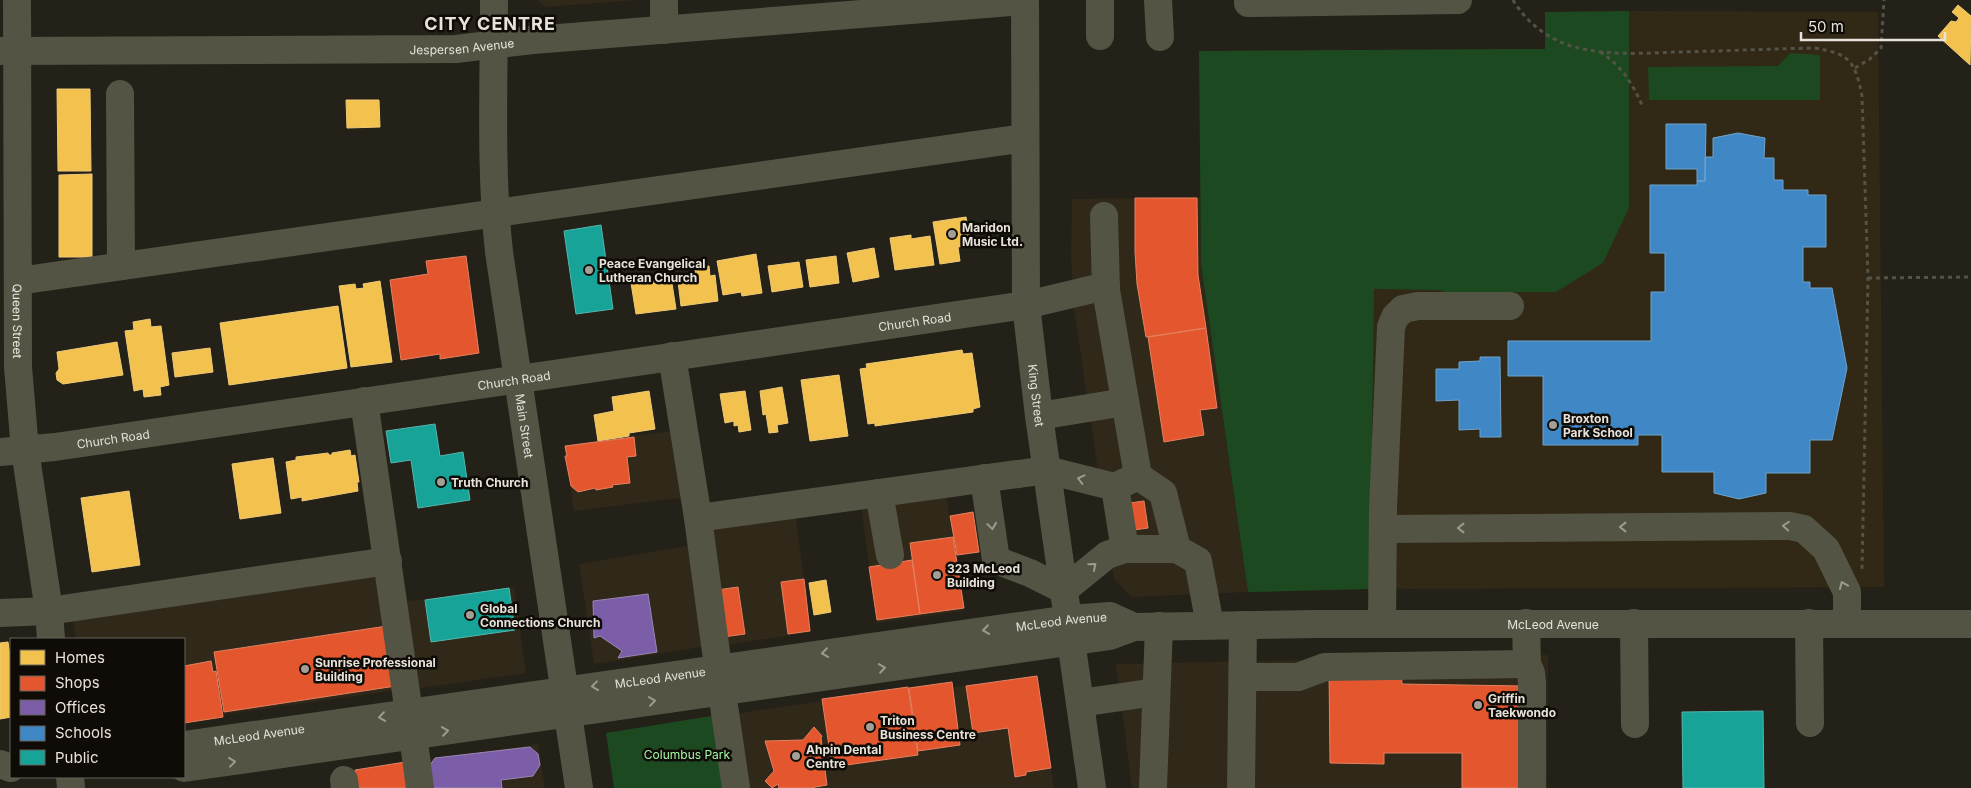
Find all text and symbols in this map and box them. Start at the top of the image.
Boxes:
scale bar [1801,10,1945,42]
district label: CITY CENTRE [424,13,556,34]
text: 50 m [1808,17,1844,36]
street label: Jespersen Avenue [409,35,515,57]
place label: Maridon Music Ltd. [962,220,1023,249]
marker: Maridon Music Ltd. [946,228,958,240]
place label: Peace Evangelical Lutheran Church [599,256,705,285]
marker: Peace Evangelical Lutheran Church [583,264,595,276]
street label: Queen Street [10,284,25,358]
street label: Church Road [877,309,952,334]
street label: King Street [1025,363,1048,428]
street label: Church Road [476,367,551,393]
street label: Main Street [513,393,537,459]
place label: Broxton Park School [1563,411,1633,440]
marker: Broxton Park School [1547,419,1559,431]
street label: Church Road [76,426,151,451]
one-way arrow [1076,474,1085,485]
place label: Truth Church [451,475,528,490]
marker: Truth Church [435,476,447,488]
one-way arrow [1781,521,1789,532]
one-way arrow [986,522,996,531]
one-way arrow [1619,522,1627,532]
one-way arrow [1457,523,1464,533]
place label: 323 McLeod Building [947,561,1020,590]
one-way arrow [1087,564,1096,572]
marker: 323 McLeod Building [931,569,943,581]
one-way arrow [1839,581,1850,590]
place label: Global Connections Church [480,601,600,630]
marker: Global Connections Church [464,609,476,621]
street label: McLeod Avenue [1015,609,1107,634]
street label: McLeod Avenue [1507,617,1599,632]
one-way arrow [981,625,990,635]
legend [10,638,185,778]
one-way arrow [820,647,828,658]
text: Homes [55,648,105,667]
place label: Sunrise Professional Building [315,655,436,684]
marker: Sunrise Professional Building [299,663,311,675]
street label: McLeod Avenue [614,663,707,691]
one-way arrow [878,663,886,674]
text: Shops [55,673,100,692]
one-way arrow [590,680,599,690]
place label: Griffin Taekwondo [1488,691,1556,720]
one-way arrow [648,696,656,707]
text: Offices [55,698,106,717]
marker: Griffin Taekwondo [1472,699,1484,711]
one-way arrow [378,711,386,722]
place label: Triton Business Centre [880,713,976,742]
street label: McLeod Avenue [213,720,306,748]
marker: Triton Business Centre [864,721,876,733]
text: Schools [55,723,112,742]
one-way arrow [441,726,449,737]
place label: Ahpin Dental Centre [806,742,882,771]
park label: Columbus Park [644,747,731,762]
text: Public [55,748,98,767]
marker: Ahpin Dental Centre [790,750,802,762]
one-way arrow [228,757,236,768]

